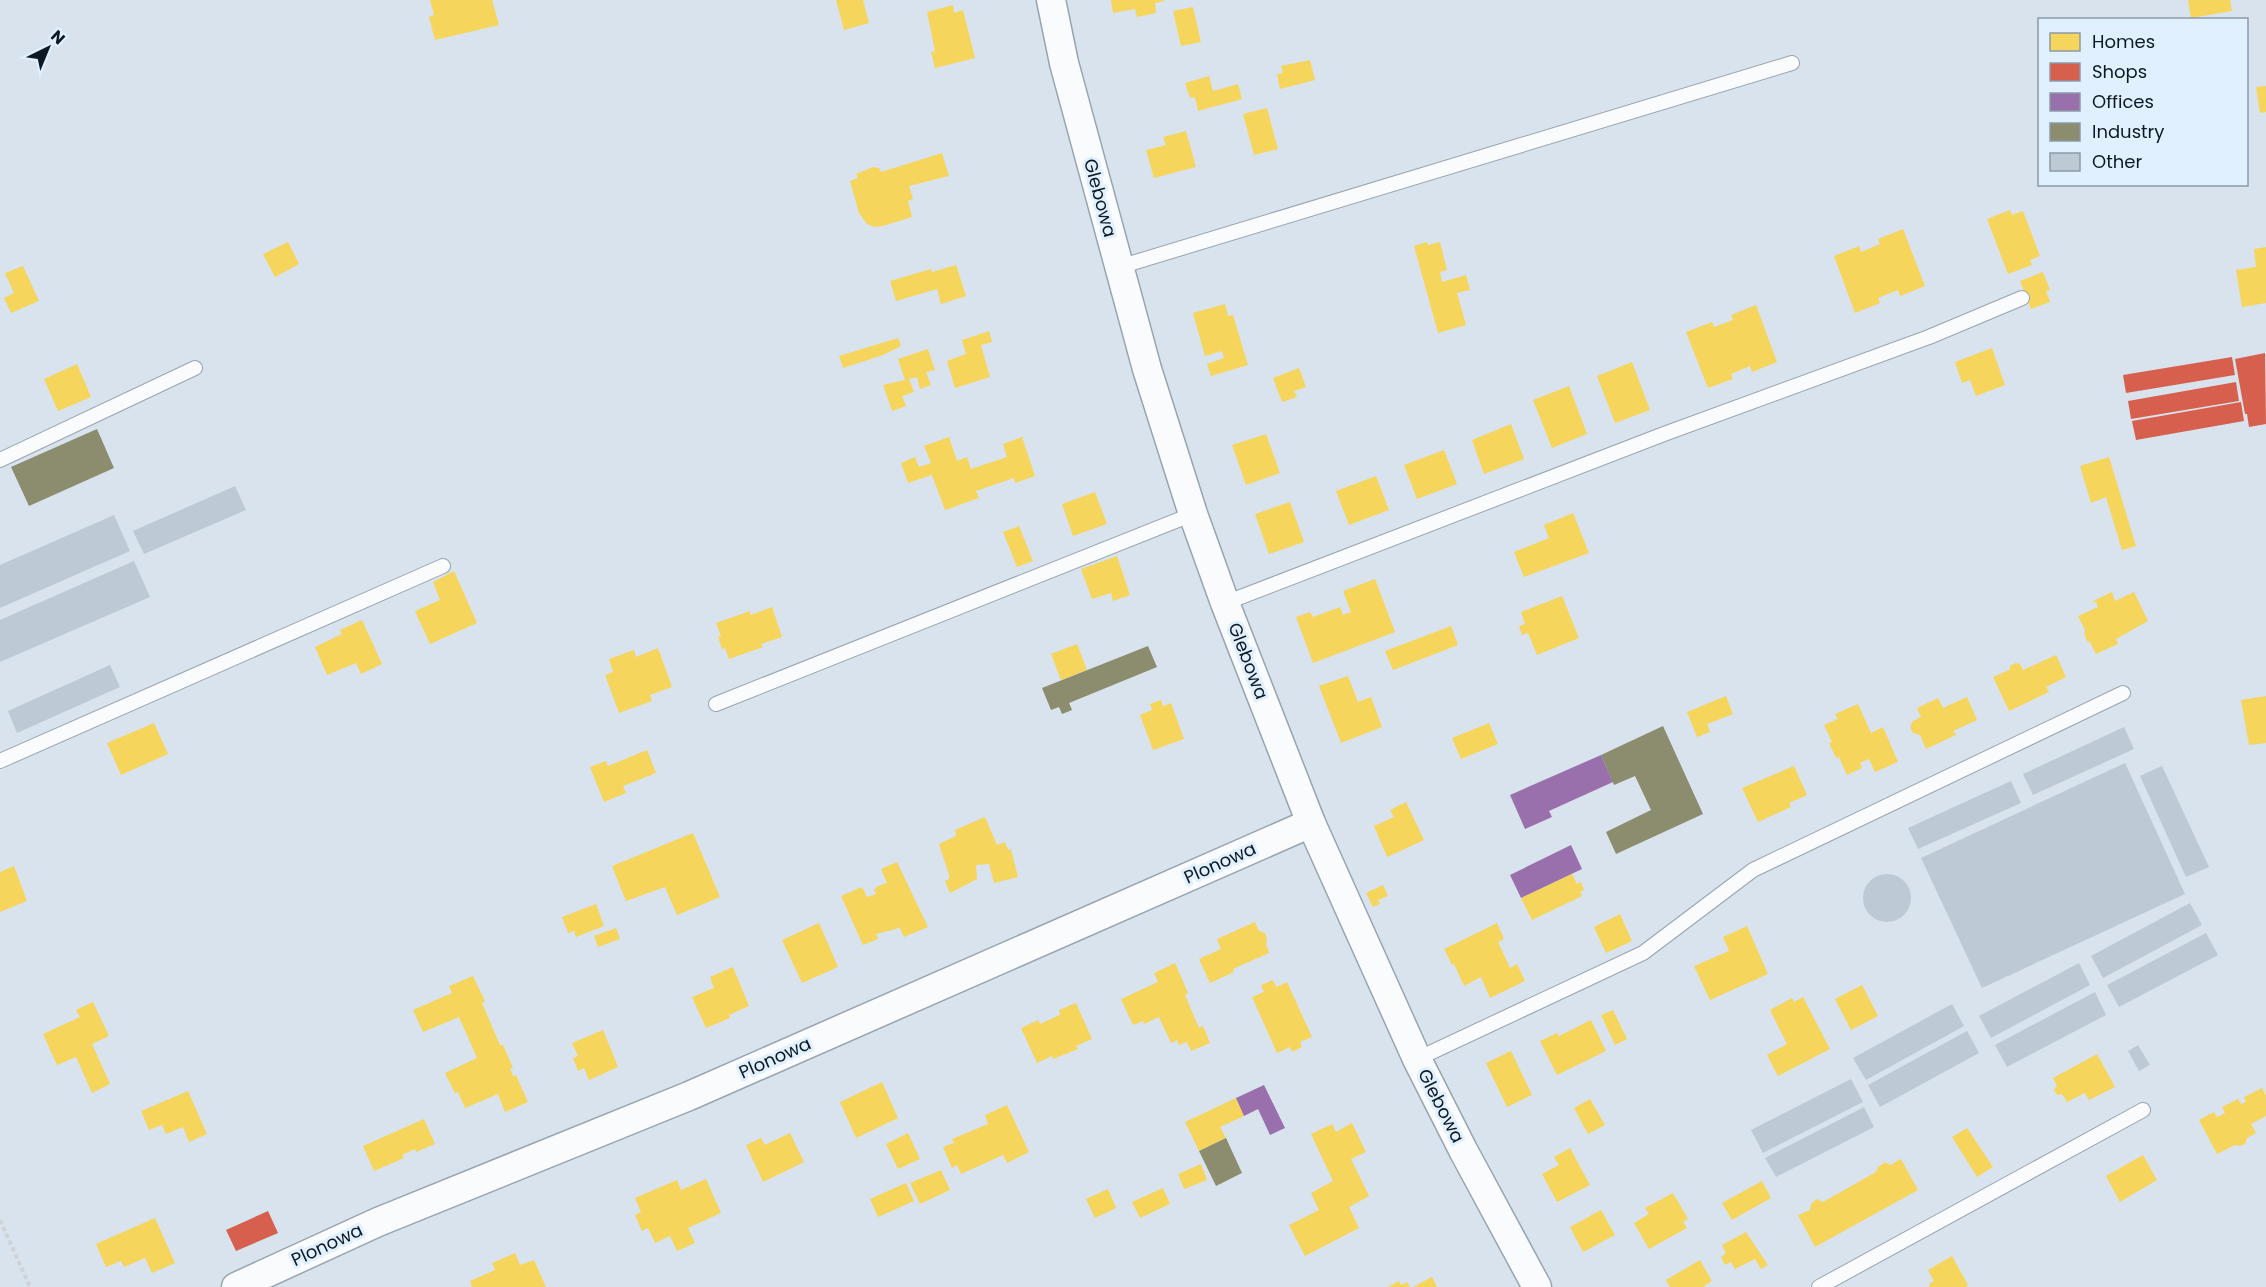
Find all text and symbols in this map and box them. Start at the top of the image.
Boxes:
north arrow [18,18,78,78]
legend [2038,18,2248,186]
text: N [46,25,70,50]
text: Homes [2092,29,2155,54]
text: Shops [2092,59,2147,84]
text: Offices [2092,89,2154,114]
text: Industry [2092,119,2164,144]
text: Other [2092,149,2142,174]
street label: Glebowa [1078,156,1123,240]
street label: Glebowa [1222,619,1275,703]
street label: Plonowa [1180,836,1260,889]
street label: Plonowa [735,1031,815,1084]
street label: Glebowa [1412,1064,1471,1147]
street label: Plonowa [287,1217,367,1272]

